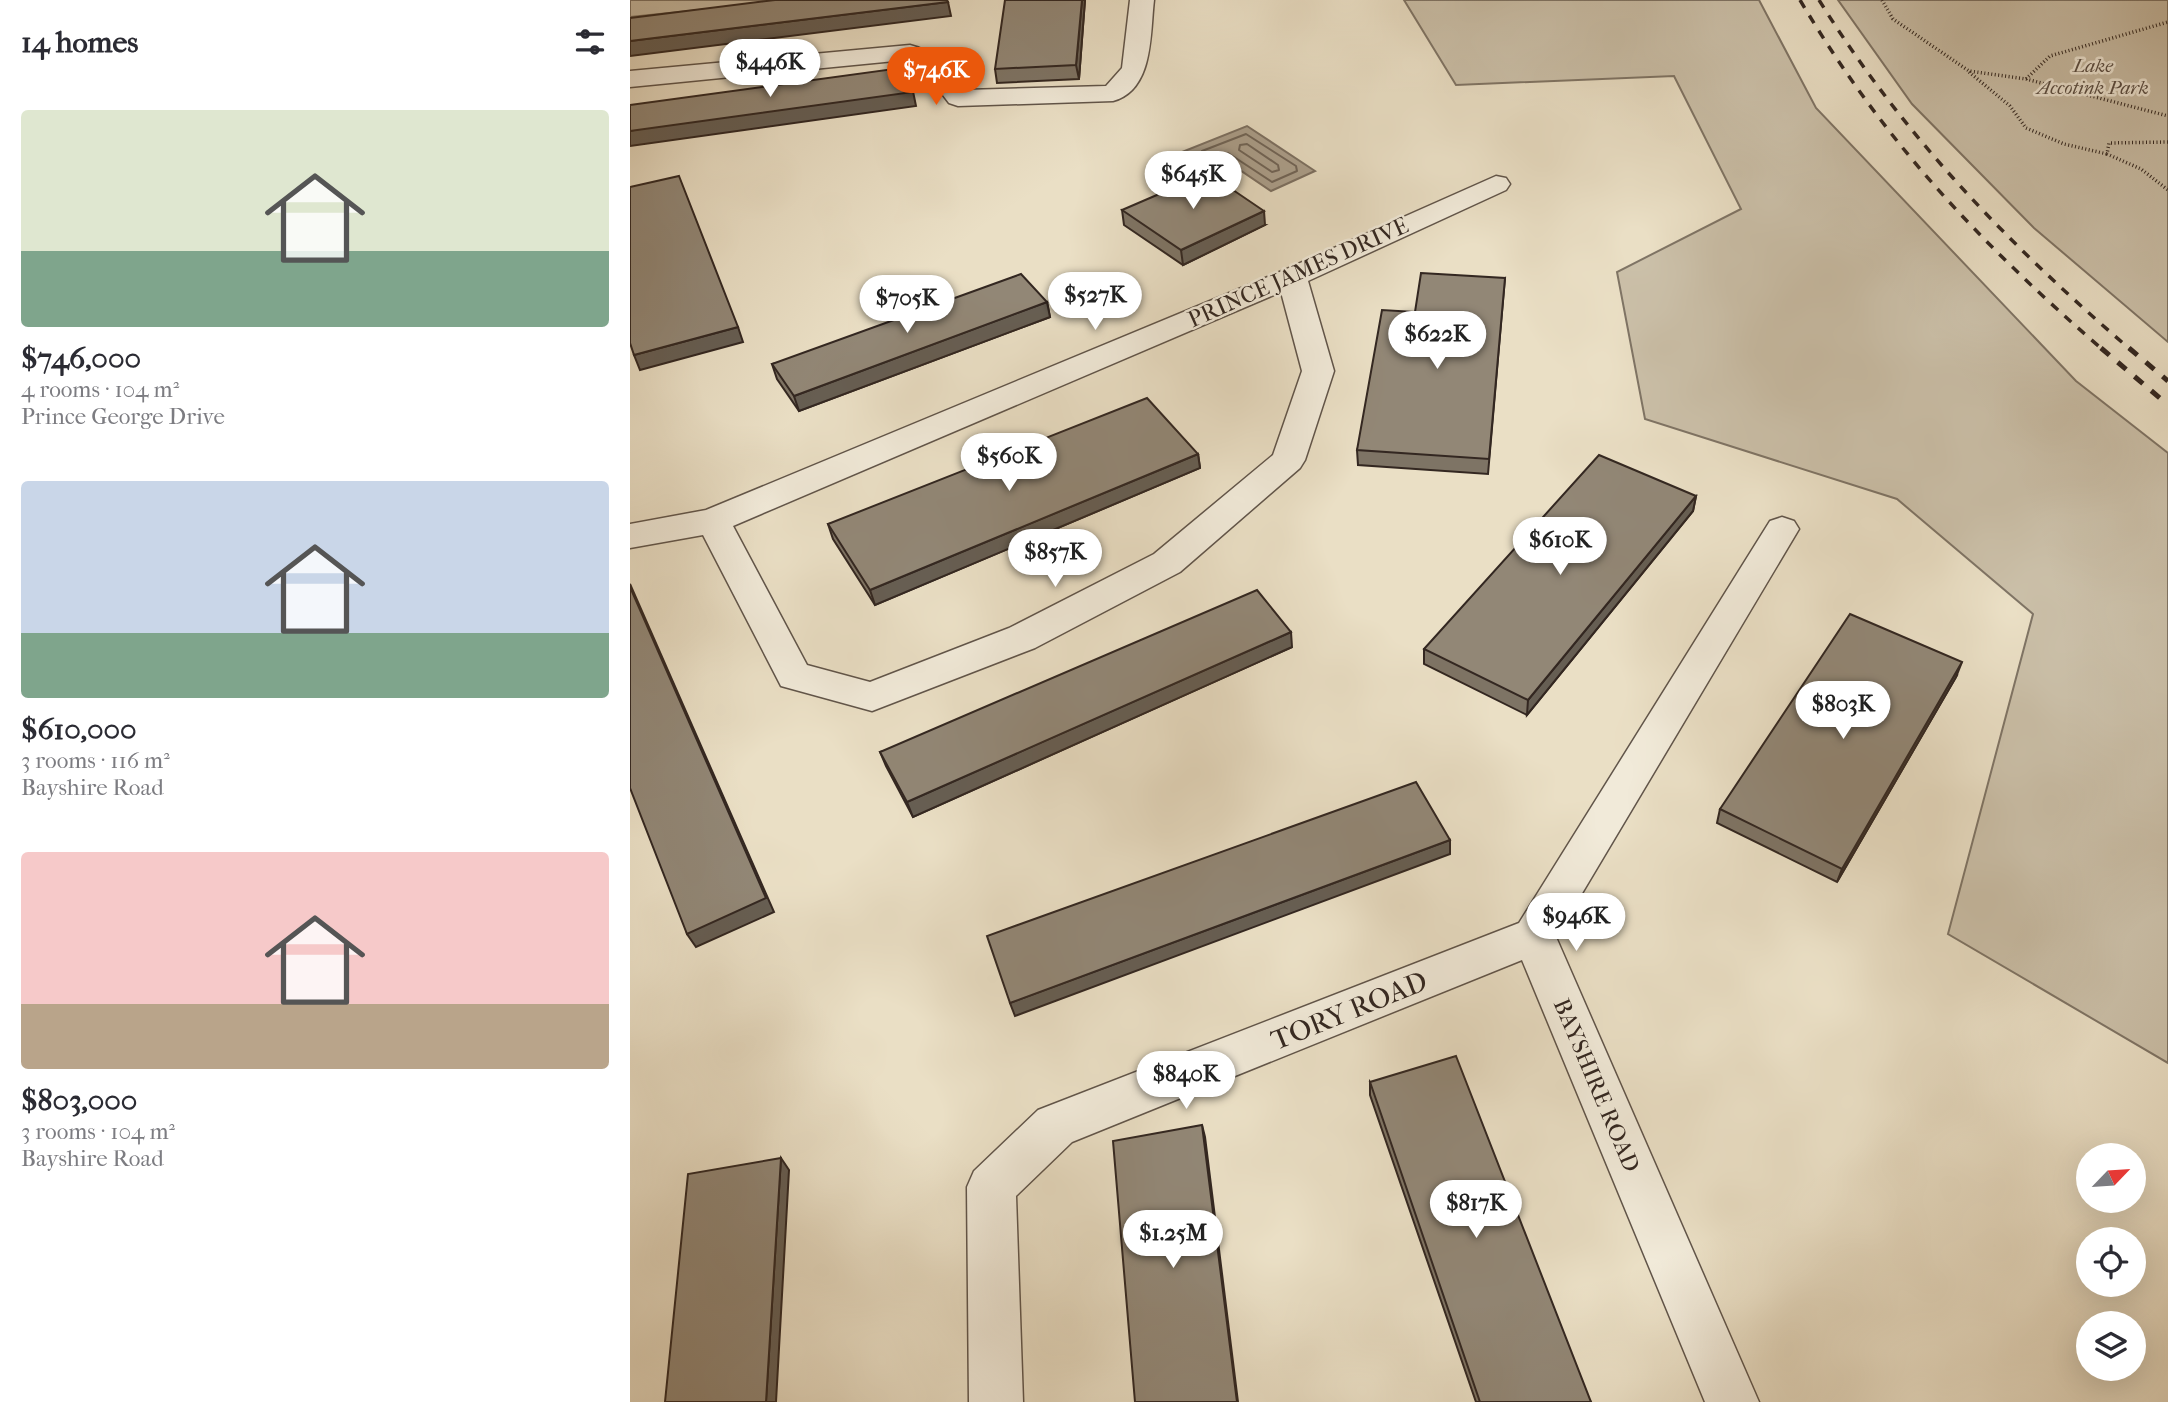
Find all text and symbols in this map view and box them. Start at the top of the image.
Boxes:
icon: filters [571,23,609,61]
text: 14 homes [21,25,138,60]
pin: $446K [721,40,819,99]
text: $446K [735,48,805,75]
pin: $746K [887,48,985,107]
park label: Lake Accotink Park [2035,55,2149,99]
text: $746K [903,56,969,83]
pin: $645K [1144,152,1242,211]
icon: home [252,155,378,281]
text: $645K [1161,160,1225,187]
street label: PRINCE JAMES DRIVE [1184,212,1413,333]
pin: $527K [1046,272,1144,332]
pin: $705K [858,276,956,335]
text: $527K [1064,281,1126,308]
text: $705K [875,284,939,311]
pin: $622K [1388,312,1486,371]
text: $622K [1404,320,1470,347]
text: $746,000 [21,341,141,376]
text: 4 rooms · 104 m² [21,376,179,403]
text: Prince George Drive [21,403,225,430]
pin: $560K [960,434,1058,493]
text: $560K [977,442,1041,469]
pin: $610K [1511,518,1609,577]
icon: home [252,526,378,652]
text: $610K [1529,526,1591,553]
pin: $857K [1006,530,1104,589]
text: $857K [1024,538,1086,565]
pin: $803K [1794,682,1892,741]
text: $803K [1811,690,1875,717]
text: $610,000 [21,712,137,747]
text: 3 rooms · 116 m² [21,747,170,774]
text: Bayshire Road [21,774,164,801]
pin: $946K [1527,894,1625,953]
icon: home [252,897,378,1023]
text: $946K [1542,902,1610,929]
street label: TORY ROAD [1266,964,1432,1057]
street label: BAYSHIRE ROAD [1548,994,1645,1176]
pin: $840K [1137,1052,1235,1111]
text: $840K [1152,1060,1220,1087]
text: $803,000 [21,1083,137,1118]
text: 3 rooms · 104 m² [21,1118,175,1145]
north arrow [2076,1143,2146,1213]
map controls [2076,1143,2146,1381]
text: Bayshire Road [21,1145,164,1172]
pin: $817K [1427,1180,1525,1240]
text: $817K [1446,1189,1506,1216]
pin: $1.25M [1116,1210,1230,1270]
text: $1.25M [1139,1219,1207,1246]
button: locate [2076,1227,2146,1297]
button: layers [2076,1311,2146,1381]

